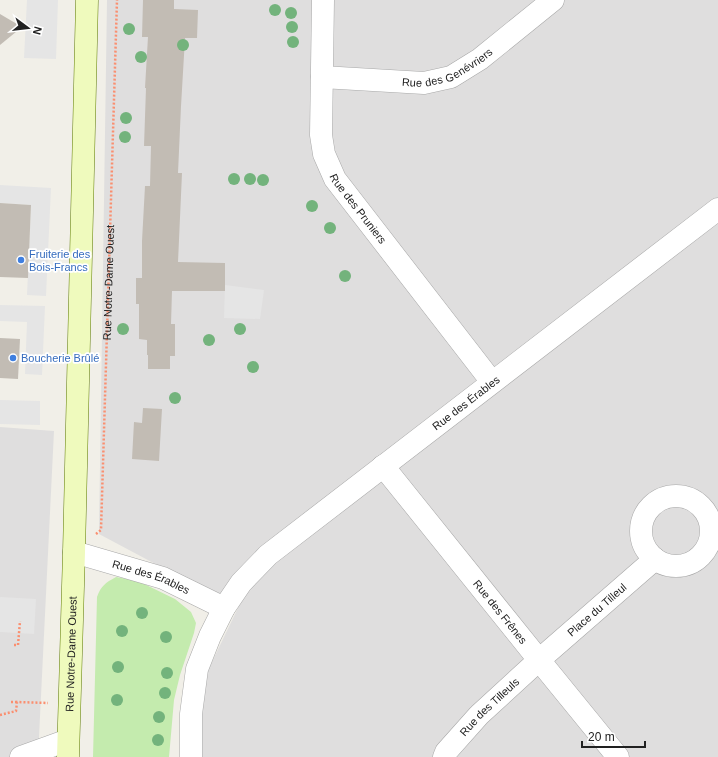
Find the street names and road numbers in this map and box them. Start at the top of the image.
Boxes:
street label: Rue des Genévriers [402,45,495,89]
street label: Rue des Pruniers [327,172,389,246]
street label: Rue Notre-Dame Ouest [101,225,116,341]
street label: Rue des Érables [430,373,502,432]
street label: Rue des Érables [111,558,192,596]
street label: Rue des Frênes [471,577,530,646]
street label: Place du Tilleul [565,581,629,639]
street label: Rue Notre-Dame Ouest [63,596,79,712]
street label: Rue des Tilleuls [457,675,522,738]

